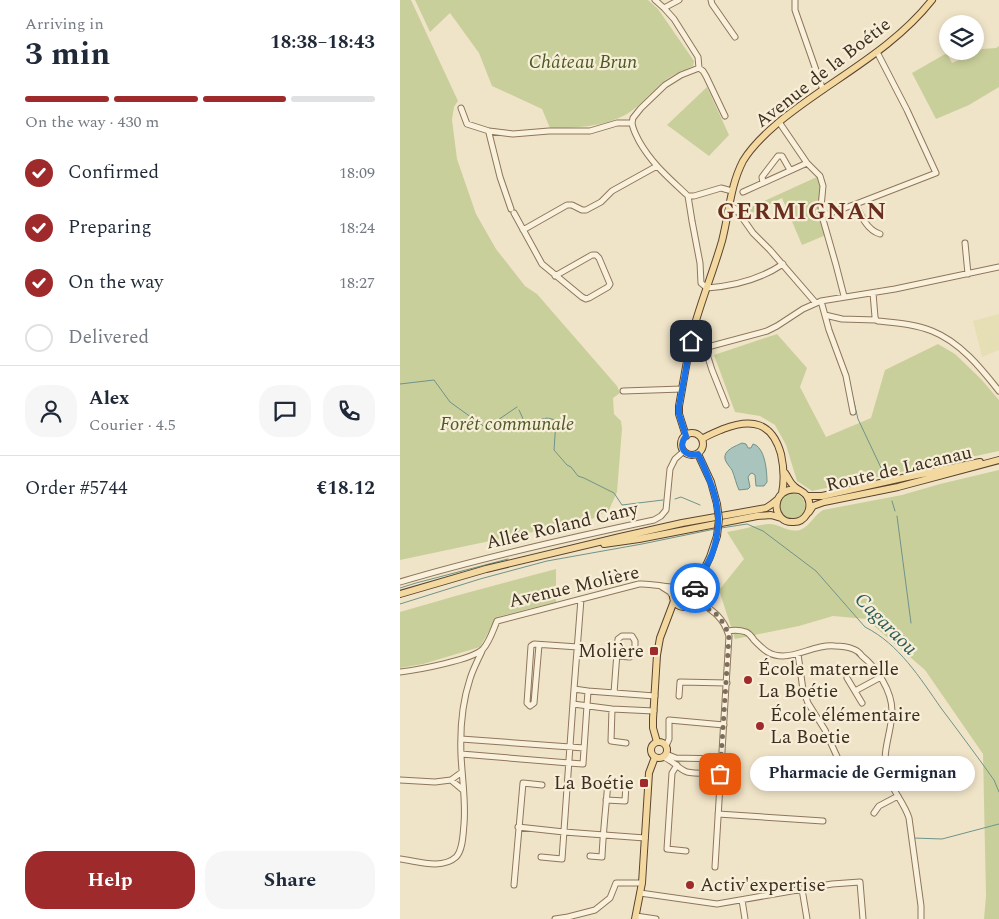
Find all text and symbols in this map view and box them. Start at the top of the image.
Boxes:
street label: Avenue de la Boétie [749,11,897,135]
text: Arriving in [25,12,104,36]
map controls [939,15,984,60]
button: layers [939,15,984,60]
text: 18:38–18:43 [270,28,375,57]
text: 3 min [25,30,110,79]
park label: Château Brun [529,48,637,77]
text: On the way · 430 m [25,110,159,134]
text: Confirmed [68,158,159,187]
icon: check [25,159,53,187]
text: 18:09 [339,161,375,185]
district label: GERMIGNAN [717,194,887,230]
text: Preparing [68,213,152,242]
icon: check [25,214,53,242]
text: 18:24 [339,216,375,240]
text: On the way [68,268,164,297]
icon: check [25,269,53,297]
text: 18:27 [339,271,375,295]
pin [670,320,712,362]
text: Delivered [68,323,149,352]
icon: home [677,327,705,355]
text: Alex [89,384,130,413]
button: person [25,385,77,437]
button: chat [259,385,311,437]
button: phone [323,385,375,437]
park label: Forêt communale [440,410,574,439]
text: Courier · 4.5 [89,413,176,437]
street label: Route de Lacanau [823,438,975,500]
text: Order #5744 [25,474,128,503]
text: €18.12 [317,474,375,503]
street label: Allée Roland Cany [483,494,642,558]
street label: Avenue Molière [506,558,642,616]
courier [670,563,720,613]
icon: car [681,574,709,602]
water label: Cagaraou [847,585,925,663]
place label: Molière [578,637,644,666]
marker: Molière [648,645,660,657]
place label: École maternelle La Boétie [758,655,899,706]
marker: École maternelle La Boétie [742,674,754,686]
place label: École élémentaire La Boetie [770,701,921,752]
marker: École élémentaire La Boetie [754,720,766,732]
pin [699,753,741,795]
callout: Pharmacie de Germignan [750,756,975,792]
icon: bag [706,760,734,788]
text: Pharmacie de Germignan [768,761,957,785]
place label: La Boétie [554,769,634,798]
marker: La Boétie [638,777,650,789]
button: Help [25,851,195,909]
button: Share [205,851,375,909]
place label: Activ'expertise [700,871,826,900]
marker: Activ'expertise [684,879,696,891]

